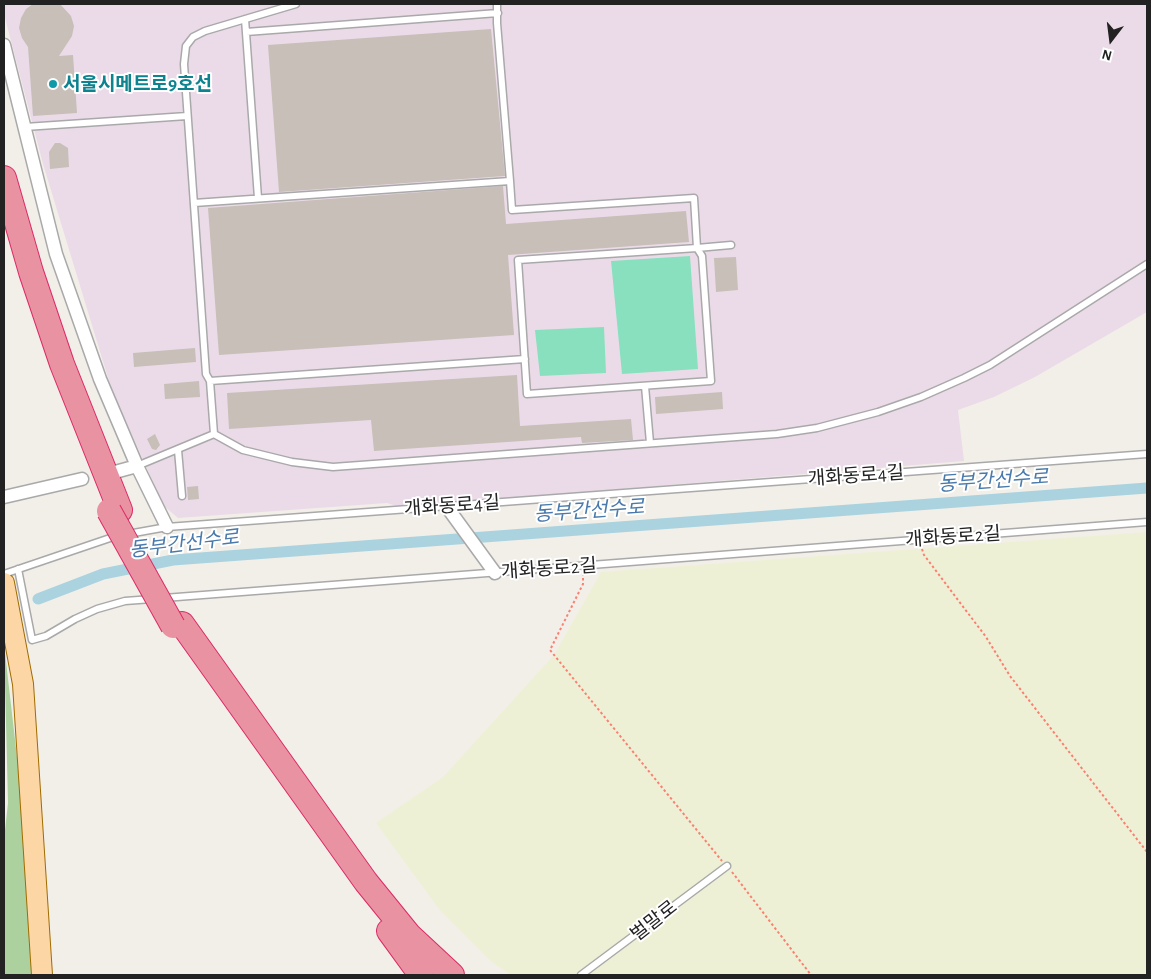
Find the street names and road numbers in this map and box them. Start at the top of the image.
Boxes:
street label: 개화동로4길 [807,461,905,491]
street label: 개화동로4길 [403,491,501,521]
street label: 개화동로2길 [904,522,1002,552]
street label: 개화동로2길 [500,554,598,584]
street label: 벌말로 [626,896,682,946]

